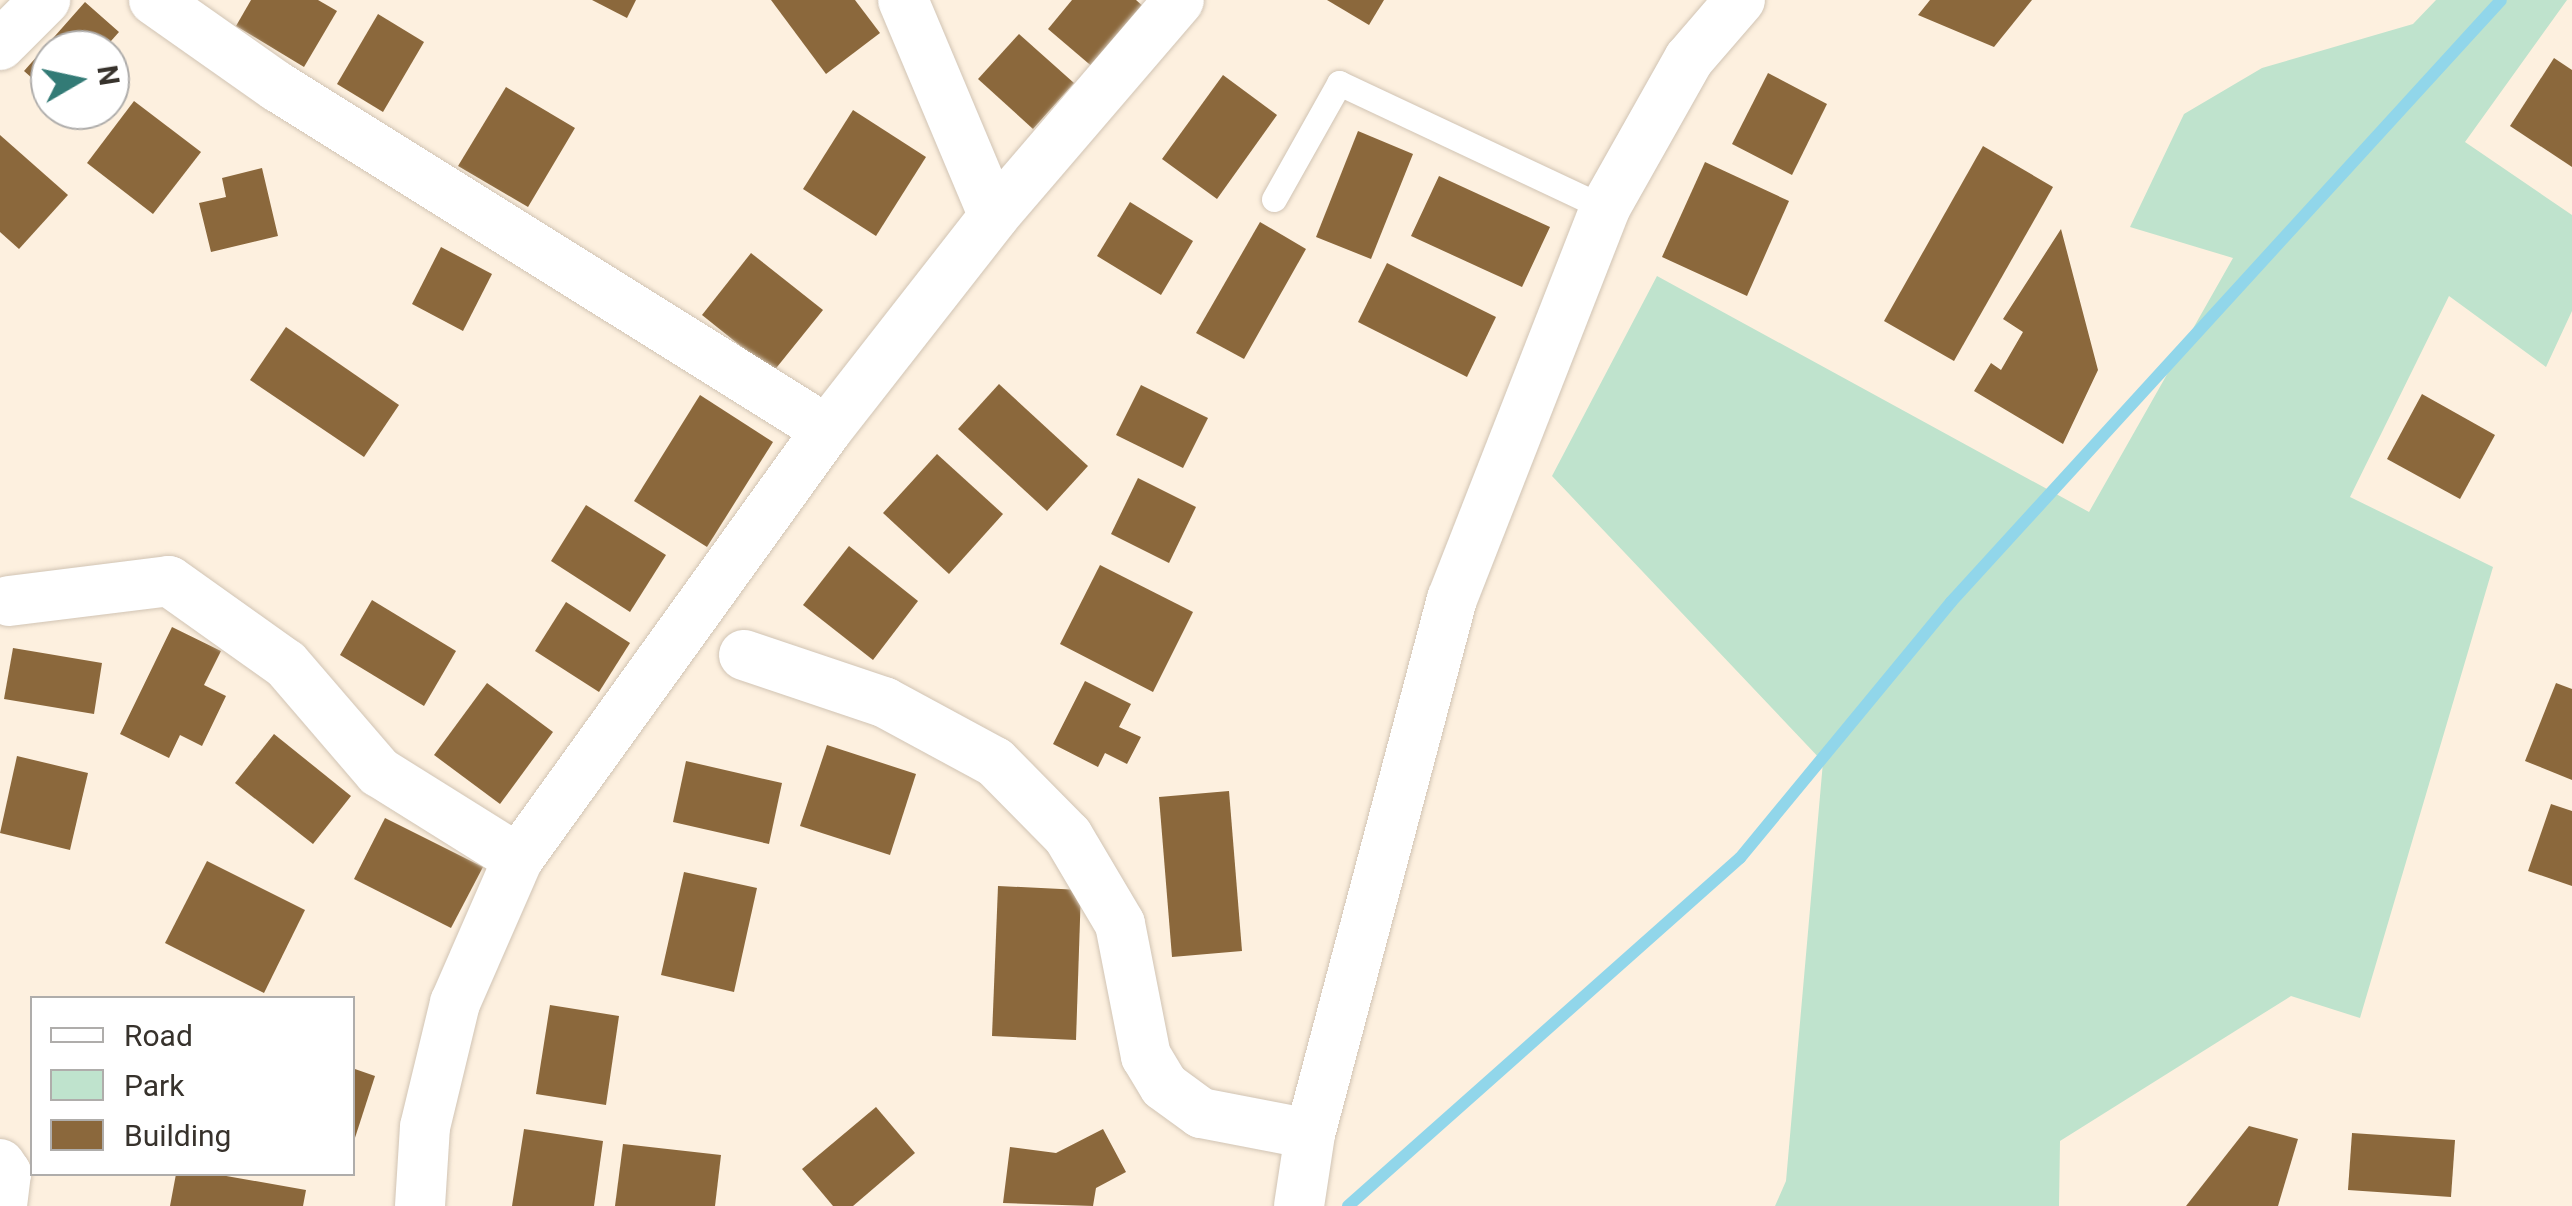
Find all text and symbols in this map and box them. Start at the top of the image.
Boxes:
north arrow [30,30,130,130]
text: N [90,63,126,88]
legend [30,996,355,1176]
text: Road [124,1018,193,1053]
text: Park [124,1068,184,1103]
text: Building [124,1118,231,1153]

